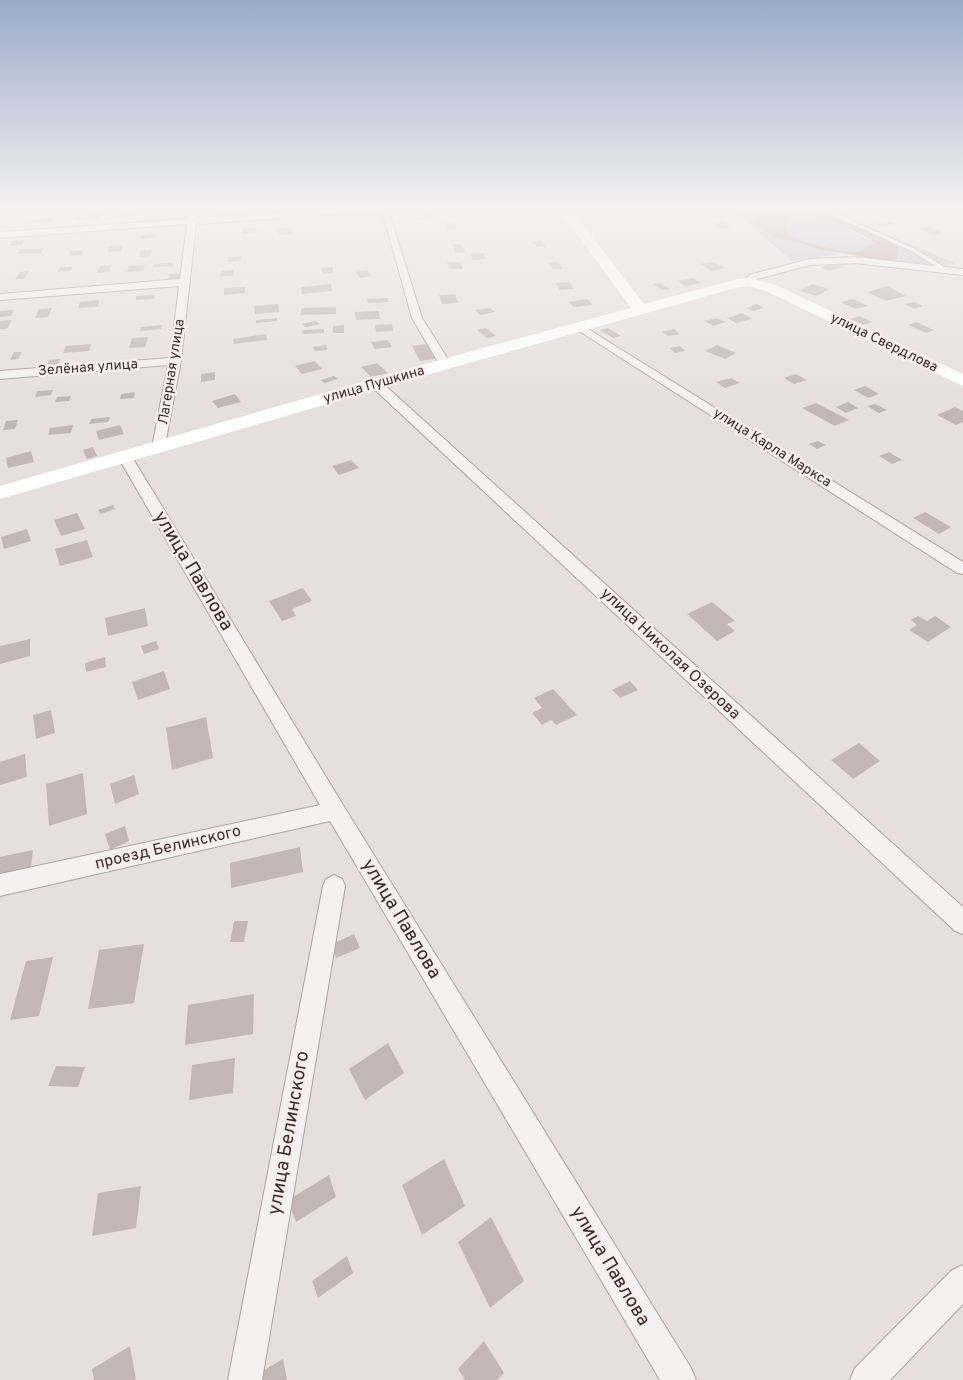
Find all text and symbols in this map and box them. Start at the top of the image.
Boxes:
street label: улица Свердлова [828,310,940,376]
street label: Лагерная улица [155,318,189,426]
street label: Зелёная улица [38,356,138,380]
street label: улица Пушкина [322,362,426,408]
street label: улица Карла Маркса [710,405,834,491]
street label: улица Павлова [148,507,238,635]
street label: улица Николая Озерова [596,584,744,724]
street label: проезд Белинского [93,821,243,875]
street label: улица Павлова [356,855,446,983]
street label: улица Белинского [263,1049,315,1217]
street label: улица Павлова [565,1202,655,1330]

